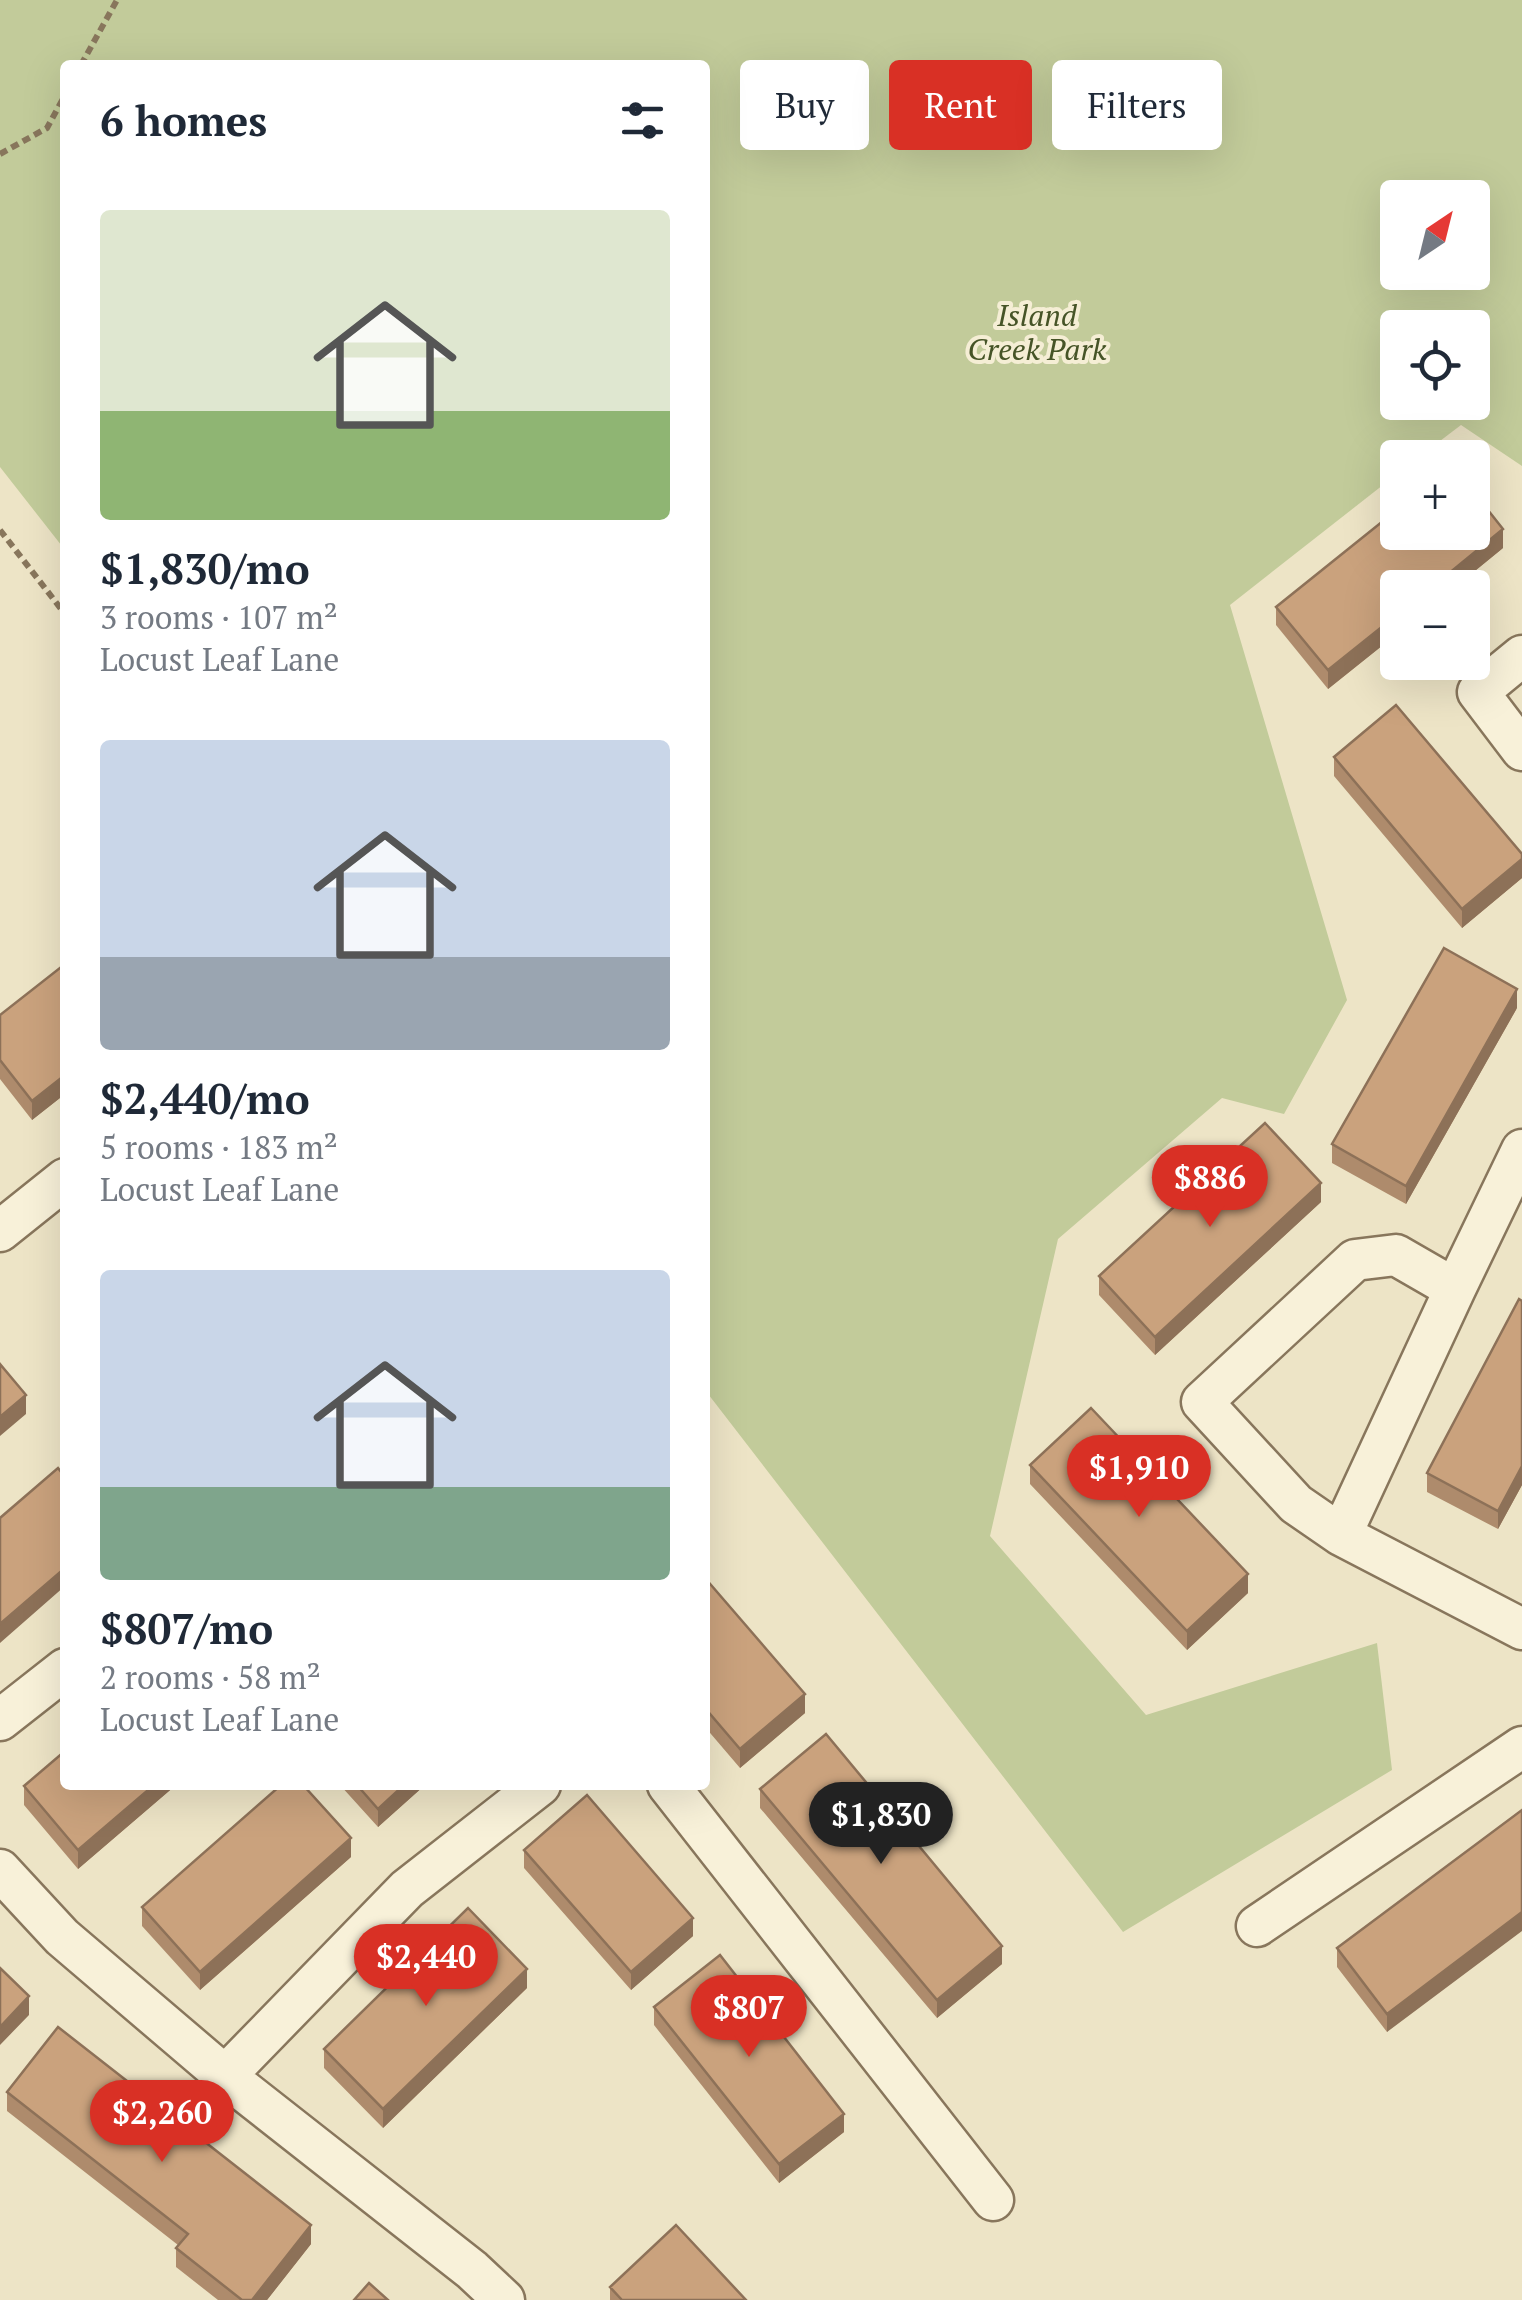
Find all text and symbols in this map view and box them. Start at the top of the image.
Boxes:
chip: Buy [740,60,869,150]
chip: Rent [889,60,1032,150]
chip: Filters [1052,60,1222,150]
text: 6 homes [100,92,267,148]
icon: filters [615,93,670,148]
north arrow [1380,180,1490,290]
map controls [1380,180,1490,680]
icon: home [295,275,475,455]
park label: Island Creek Park [968,295,1107,369]
button: locate [1380,310,1490,420]
button: + [1380,440,1490,550]
text: $1,830/mo [100,540,310,596]
button: − [1380,570,1490,680]
text: 3 rooms · 107 m² [100,596,338,638]
text: Locust Leaf Lane [100,638,339,680]
icon: home [295,805,475,985]
text: $2,440/mo [100,1070,310,1126]
text: 5 rooms · 183 m² [100,1126,338,1168]
pin: $886 [1151,1145,1269,1230]
text: $886 [1174,1156,1246,1198]
text: Locust Leaf Lane [100,1168,339,1210]
icon: home [295,1335,475,1515]
pin: $1,910 [1058,1435,1220,1520]
text: $1,910 [1089,1446,1189,1488]
text: $807/mo [100,1600,273,1656]
text: 2 rooms · 58 m² [100,1656,321,1698]
text: Locust Leaf Lane [100,1698,339,1740]
pin: $1,830 [800,1782,962,1867]
text: $1,830 [831,1793,931,1835]
pin: $2,440 [345,1924,507,2009]
text: $2,440 [376,1935,476,1977]
pin: $807 [690,1975,808,2060]
text: $807 [713,1986,785,2028]
pin: $2,260 [81,2080,243,2165]
text: $2,260 [112,2091,212,2133]

